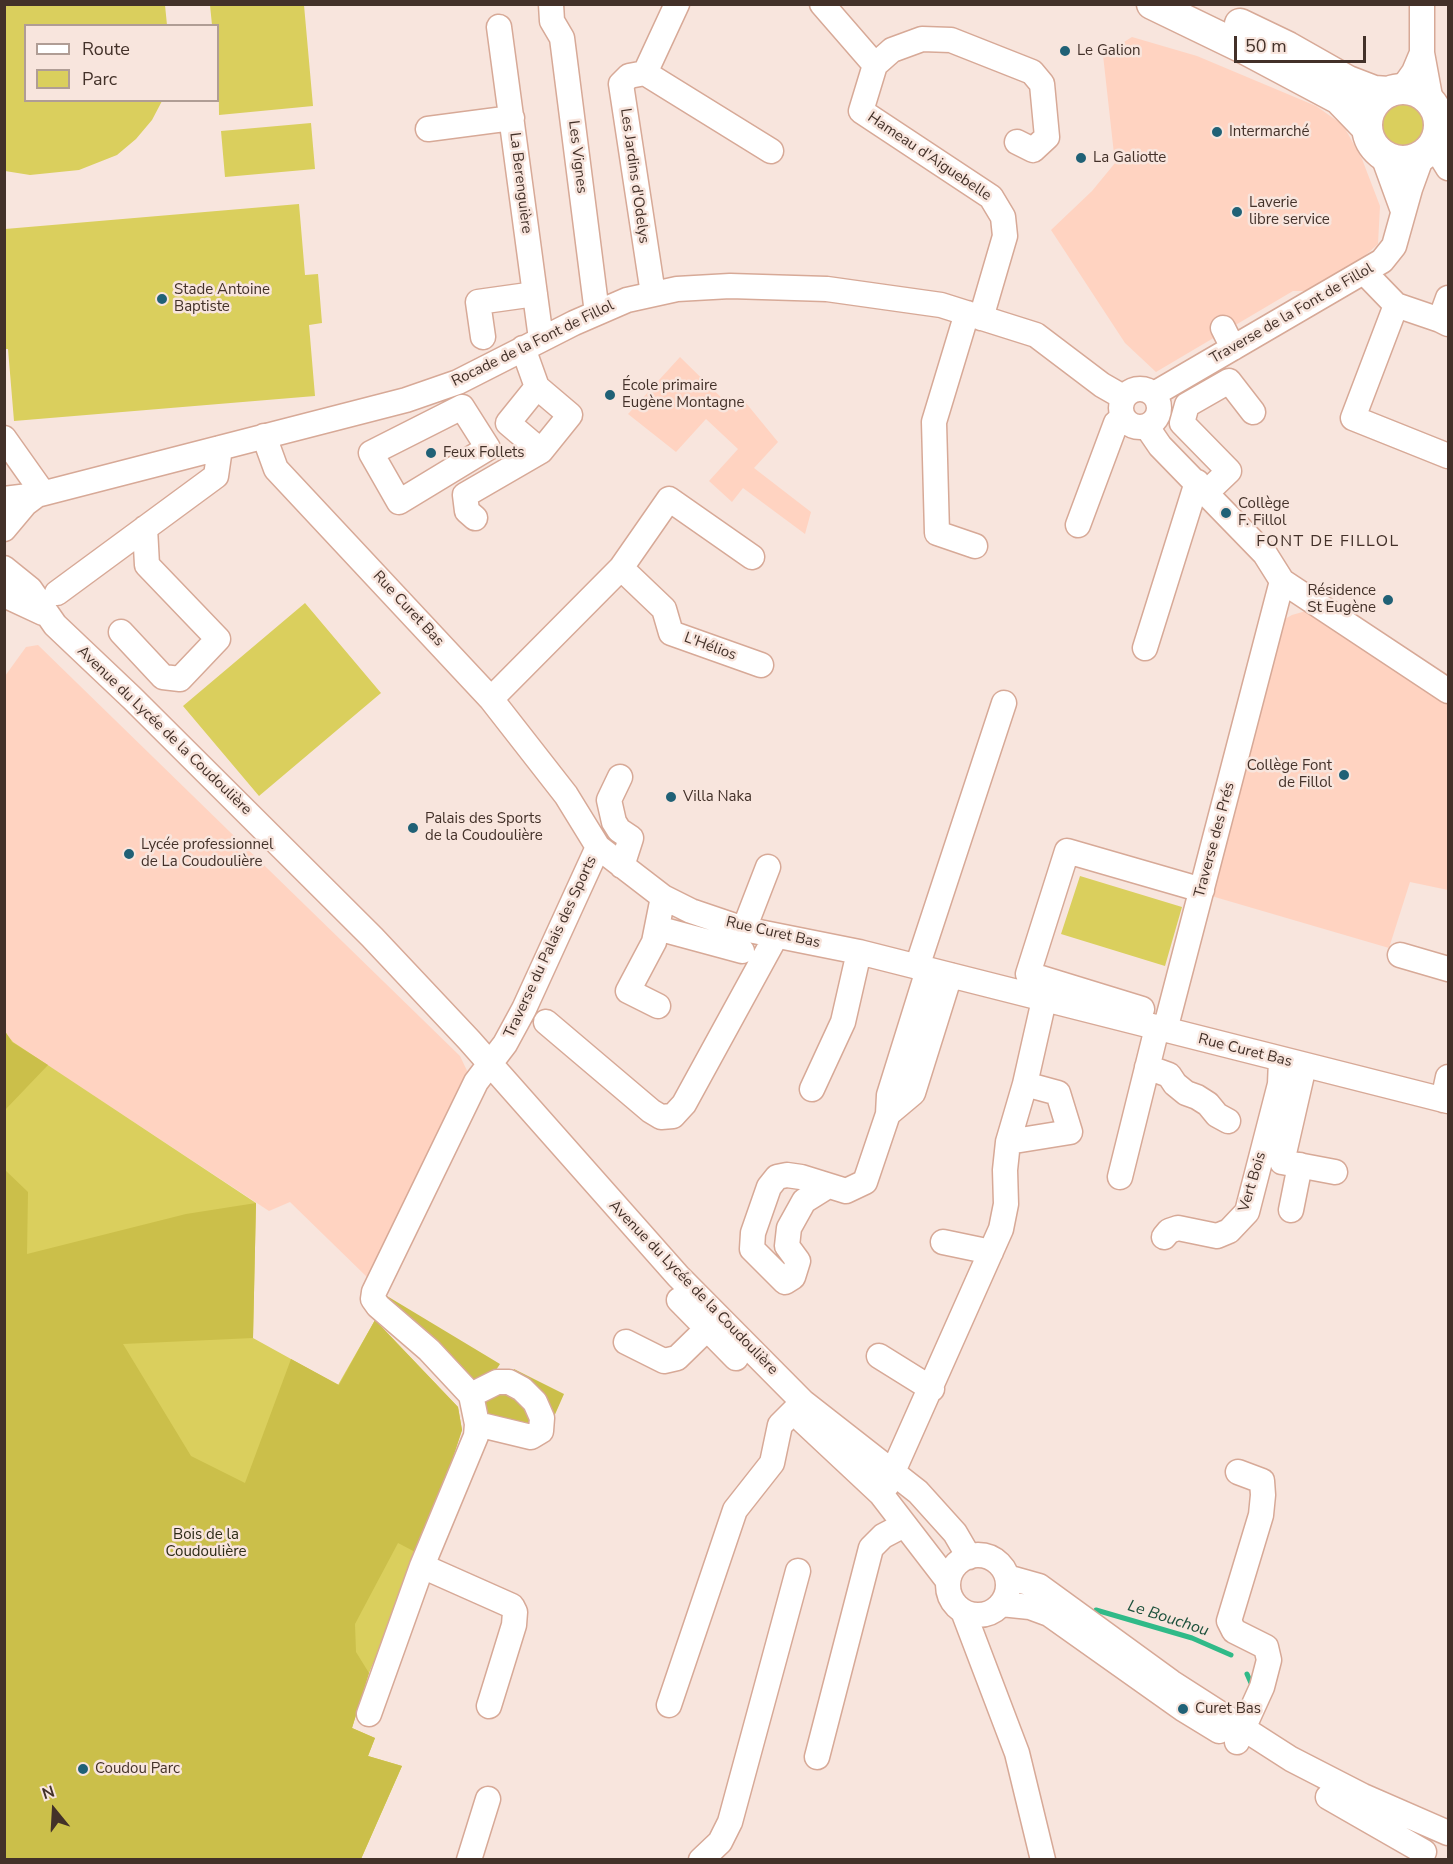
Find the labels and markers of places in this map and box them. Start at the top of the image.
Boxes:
place label: Le Galion [1077,42,1141,60]
marker: Le Galion [1058,44,1072,58]
place label: Intermarché [1229,123,1309,141]
marker: Intermarché [1210,125,1224,139]
place label: La Galiotte [1093,149,1166,167]
marker: La Galiotte [1074,151,1088,165]
place label: Laverie libre service [1249,194,1330,229]
marker: Laverie libre service [1230,205,1244,219]
place label: Stade Antoine Baptiste [174,281,270,316]
marker: Stade Antoine Baptiste [155,292,169,306]
place label: École primaire Eugène Montagne [622,377,744,412]
marker: École primaire Eugène Montagne [603,388,617,402]
place label: Feux Follets [443,444,525,462]
marker: Feux Follets [424,446,438,460]
place label: Collège F. Fillol [1238,495,1289,530]
marker: Collège F. Fillol [1219,506,1233,520]
place label: Résidence St Eugène [1307,582,1376,617]
marker: Résidence St Eugène [1381,593,1395,607]
place label: Collège Font de Fillol [1247,757,1332,792]
marker: Collège Font de Fillol [1337,768,1351,782]
place label: Villa Naka [683,788,752,806]
marker: Villa Naka [664,790,678,804]
place label: Palais des Sports de la Coudoulière [425,810,543,845]
marker: Palais des Sports de la Coudoulière [406,821,420,835]
place label: Lycée professionnel de La Coudoulière [141,836,273,871]
marker: Lycée professionnel de La Coudoulière [122,847,136,861]
place label: Curet Bas [1195,1700,1261,1718]
marker: Curet Bas [1176,1702,1190,1716]
place label: Coudou Parc [95,1760,180,1778]
marker: Coudou Parc [76,1762,90,1776]

